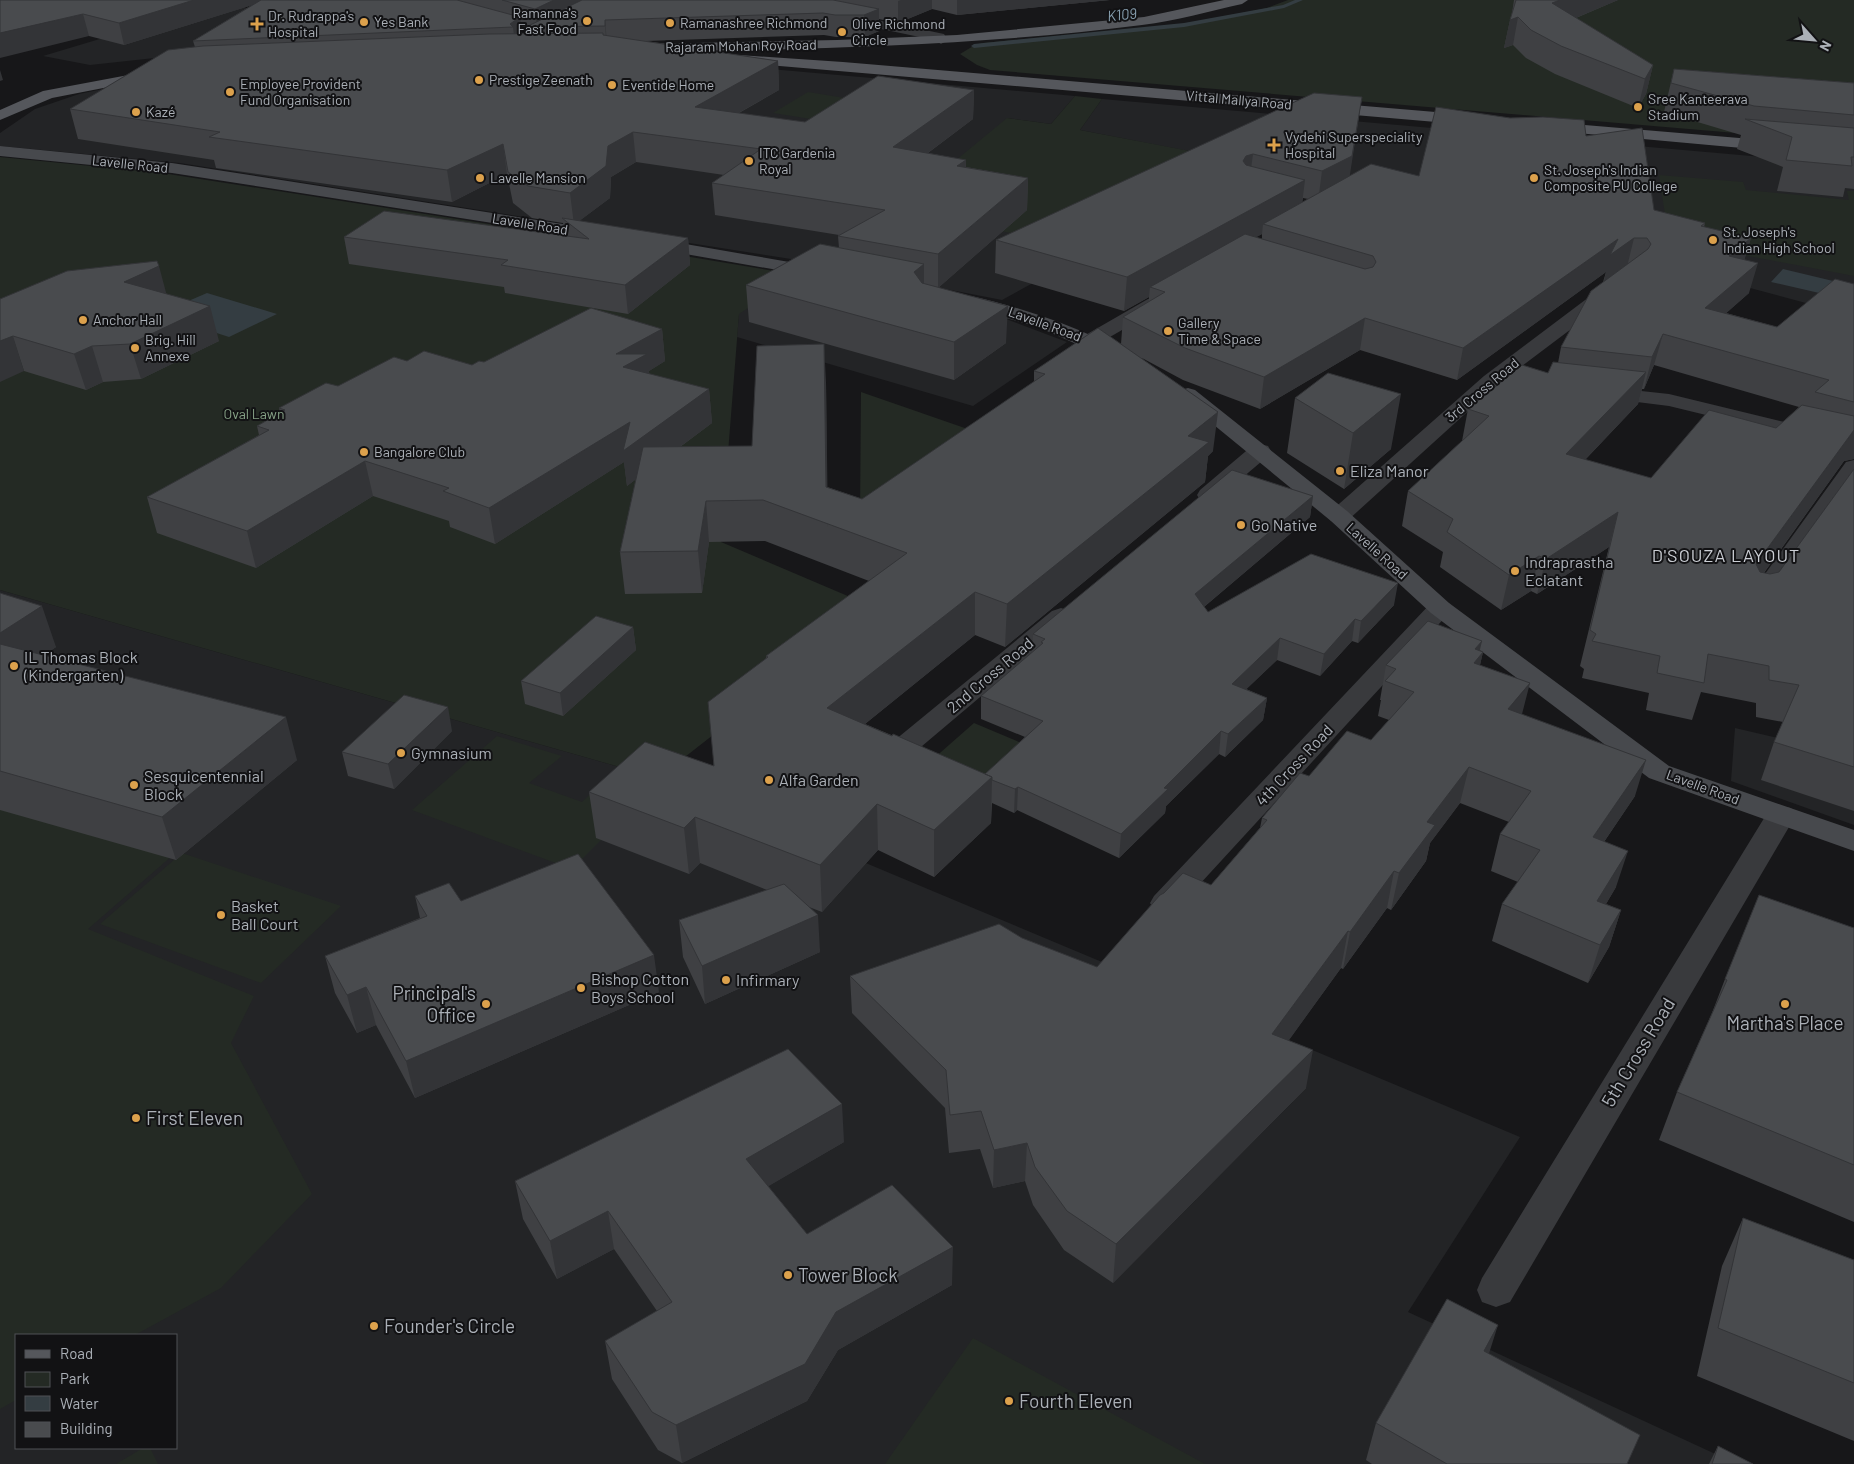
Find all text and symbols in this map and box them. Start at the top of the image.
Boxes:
water label: K109 [1106,3,1138,25]
place label: Ramanna's Fast Food [512,4,577,37]
place label: Dr. Rudrappa's Hospital [268,7,355,40]
place label: Yes Bank [374,13,428,30]
place label: Ramanashree Richmond [680,14,827,31]
marker: Ramanna's Fast Food [581,15,593,27]
place label: Olive Richmond Circle [852,15,945,48]
north arrow [1789,15,1839,65]
marker: Yes Bank [358,16,370,28]
marker: Dr. Rudrappa's Hospital [250,17,264,31]
marker: Ramanashree Richmond [664,17,676,29]
marker: Olive Richmond Circle [836,26,848,38]
street label: Rajaram Mohan Roy Road [665,36,817,55]
text: N [1816,38,1836,54]
place label: Prestige Zeenath [489,71,593,88]
marker: Prestige Zeenath [473,74,485,86]
place label: Employee Provident Fund Organisation [240,75,361,108]
place label: Eventide Home [622,76,714,93]
marker: Eventide Home [606,79,618,91]
marker: Employee Provident Fund Organisation [224,86,236,98]
street label: Vittal Mallya Road [1186,86,1293,113]
place label: Sree Kanteerava Stadium [1648,90,1748,123]
marker: Sree Kanteerava Stadium [1632,101,1644,113]
place label: Kazé [146,103,175,120]
marker: Kazé [130,106,142,118]
place label: Vydehi Superspeciality Hospital [1285,128,1423,161]
marker: Vydehi Superspeciality Hospital [1267,138,1281,152]
place label: ITC Gardenia Royal [759,144,835,177]
street label: Lavelle Road [91,151,169,176]
marker: ITC Gardenia Royal [743,155,755,167]
place label: St. Joseph's Indian Composite PU College [1544,161,1678,194]
place label: Lavelle Mansion [490,169,586,186]
marker: Lavelle Mansion [474,172,486,184]
marker: St. Joseph's Indian Composite PU College [1528,172,1540,184]
street label: Lavelle Road [491,209,569,238]
place label: St. Joseph's Indian High School [1723,223,1835,256]
marker: St. Joseph's Indian High School [1707,234,1719,246]
street label: Lavelle Road [1006,302,1084,345]
place label: Anchor Hall [93,311,162,328]
marker: Anchor Hall [77,314,89,326]
place label: Gallery Time & Space [1178,314,1261,347]
marker: Gallery Time & Space [1162,325,1174,337]
place label: Brig. Hill Annexe [145,331,196,364]
marker: Brig. Hill Annexe [129,342,141,354]
street label: 3rd Cross Road [1441,354,1522,425]
park label: Oval Lawn [223,405,285,422]
place label: Bangalore Club [374,443,465,460]
marker: Bangalore Club [358,446,370,458]
place label: Eliza Manor [1350,461,1429,480]
marker: Eliza Manor [1334,465,1346,477]
place label: Go Native [1251,515,1317,534]
marker: Go Native [1235,519,1247,531]
street label: Lavelle Road [1343,519,1411,583]
district label: D'SOUZA LAYOUT [1652,544,1800,566]
place label: Indraprastha Eclatant [1525,552,1613,589]
marker: Indraprastha Eclatant [1509,565,1521,577]
street label: 2nd Cross Road [943,633,1037,716]
place label: IL Thomas Block (Kindergarten) [23,647,138,684]
marker: IL Thomas Block (Kindergarten) [8,660,20,672]
street label: 4th Cross Road [1251,720,1336,809]
place label: Gymnasium [411,743,492,762]
marker: Gymnasium [395,747,407,759]
street label: Lavelle Road [1664,765,1742,808]
place label: Sesquicentennial Block [144,766,264,803]
place label: Alfa Garden [779,770,859,789]
marker: Alfa Garden [763,774,775,786]
marker: Sesquicentennial Block [128,779,140,791]
place label: Basket Ball Court [231,896,299,933]
marker: Basket Ball Court [215,909,227,921]
place label: Bishop Cotton Boys School [591,969,689,1006]
place label: Infirmary [736,970,800,989]
marker: Infirmary [720,974,732,986]
place label: Principal's Office [392,981,476,1026]
marker: Bishop Cotton Boys School [575,982,587,994]
street label: 5th Cross Road [1596,993,1679,1110]
marker: Principal's Office [480,998,492,1010]
marker: Martha's Place [1779,998,1791,1010]
place label: Martha's Place [1726,1011,1844,1034]
place label: First Eleven [146,1106,243,1129]
marker: First Eleven [130,1112,142,1124]
place label: Tower Block [798,1263,898,1286]
marker: Tower Block [782,1269,794,1281]
place label: Founder's Circle [384,1314,515,1337]
marker: Founder's Circle [368,1320,380,1332]
legend [15,1334,178,1449]
text: Road [60,1344,93,1362]
text: Park [60,1369,90,1387]
place label: Fourth Eleven [1019,1389,1133,1412]
text: Water [60,1394,99,1412]
marker: Fourth Eleven [1003,1395,1015,1407]
text: Building [60,1419,113,1437]

